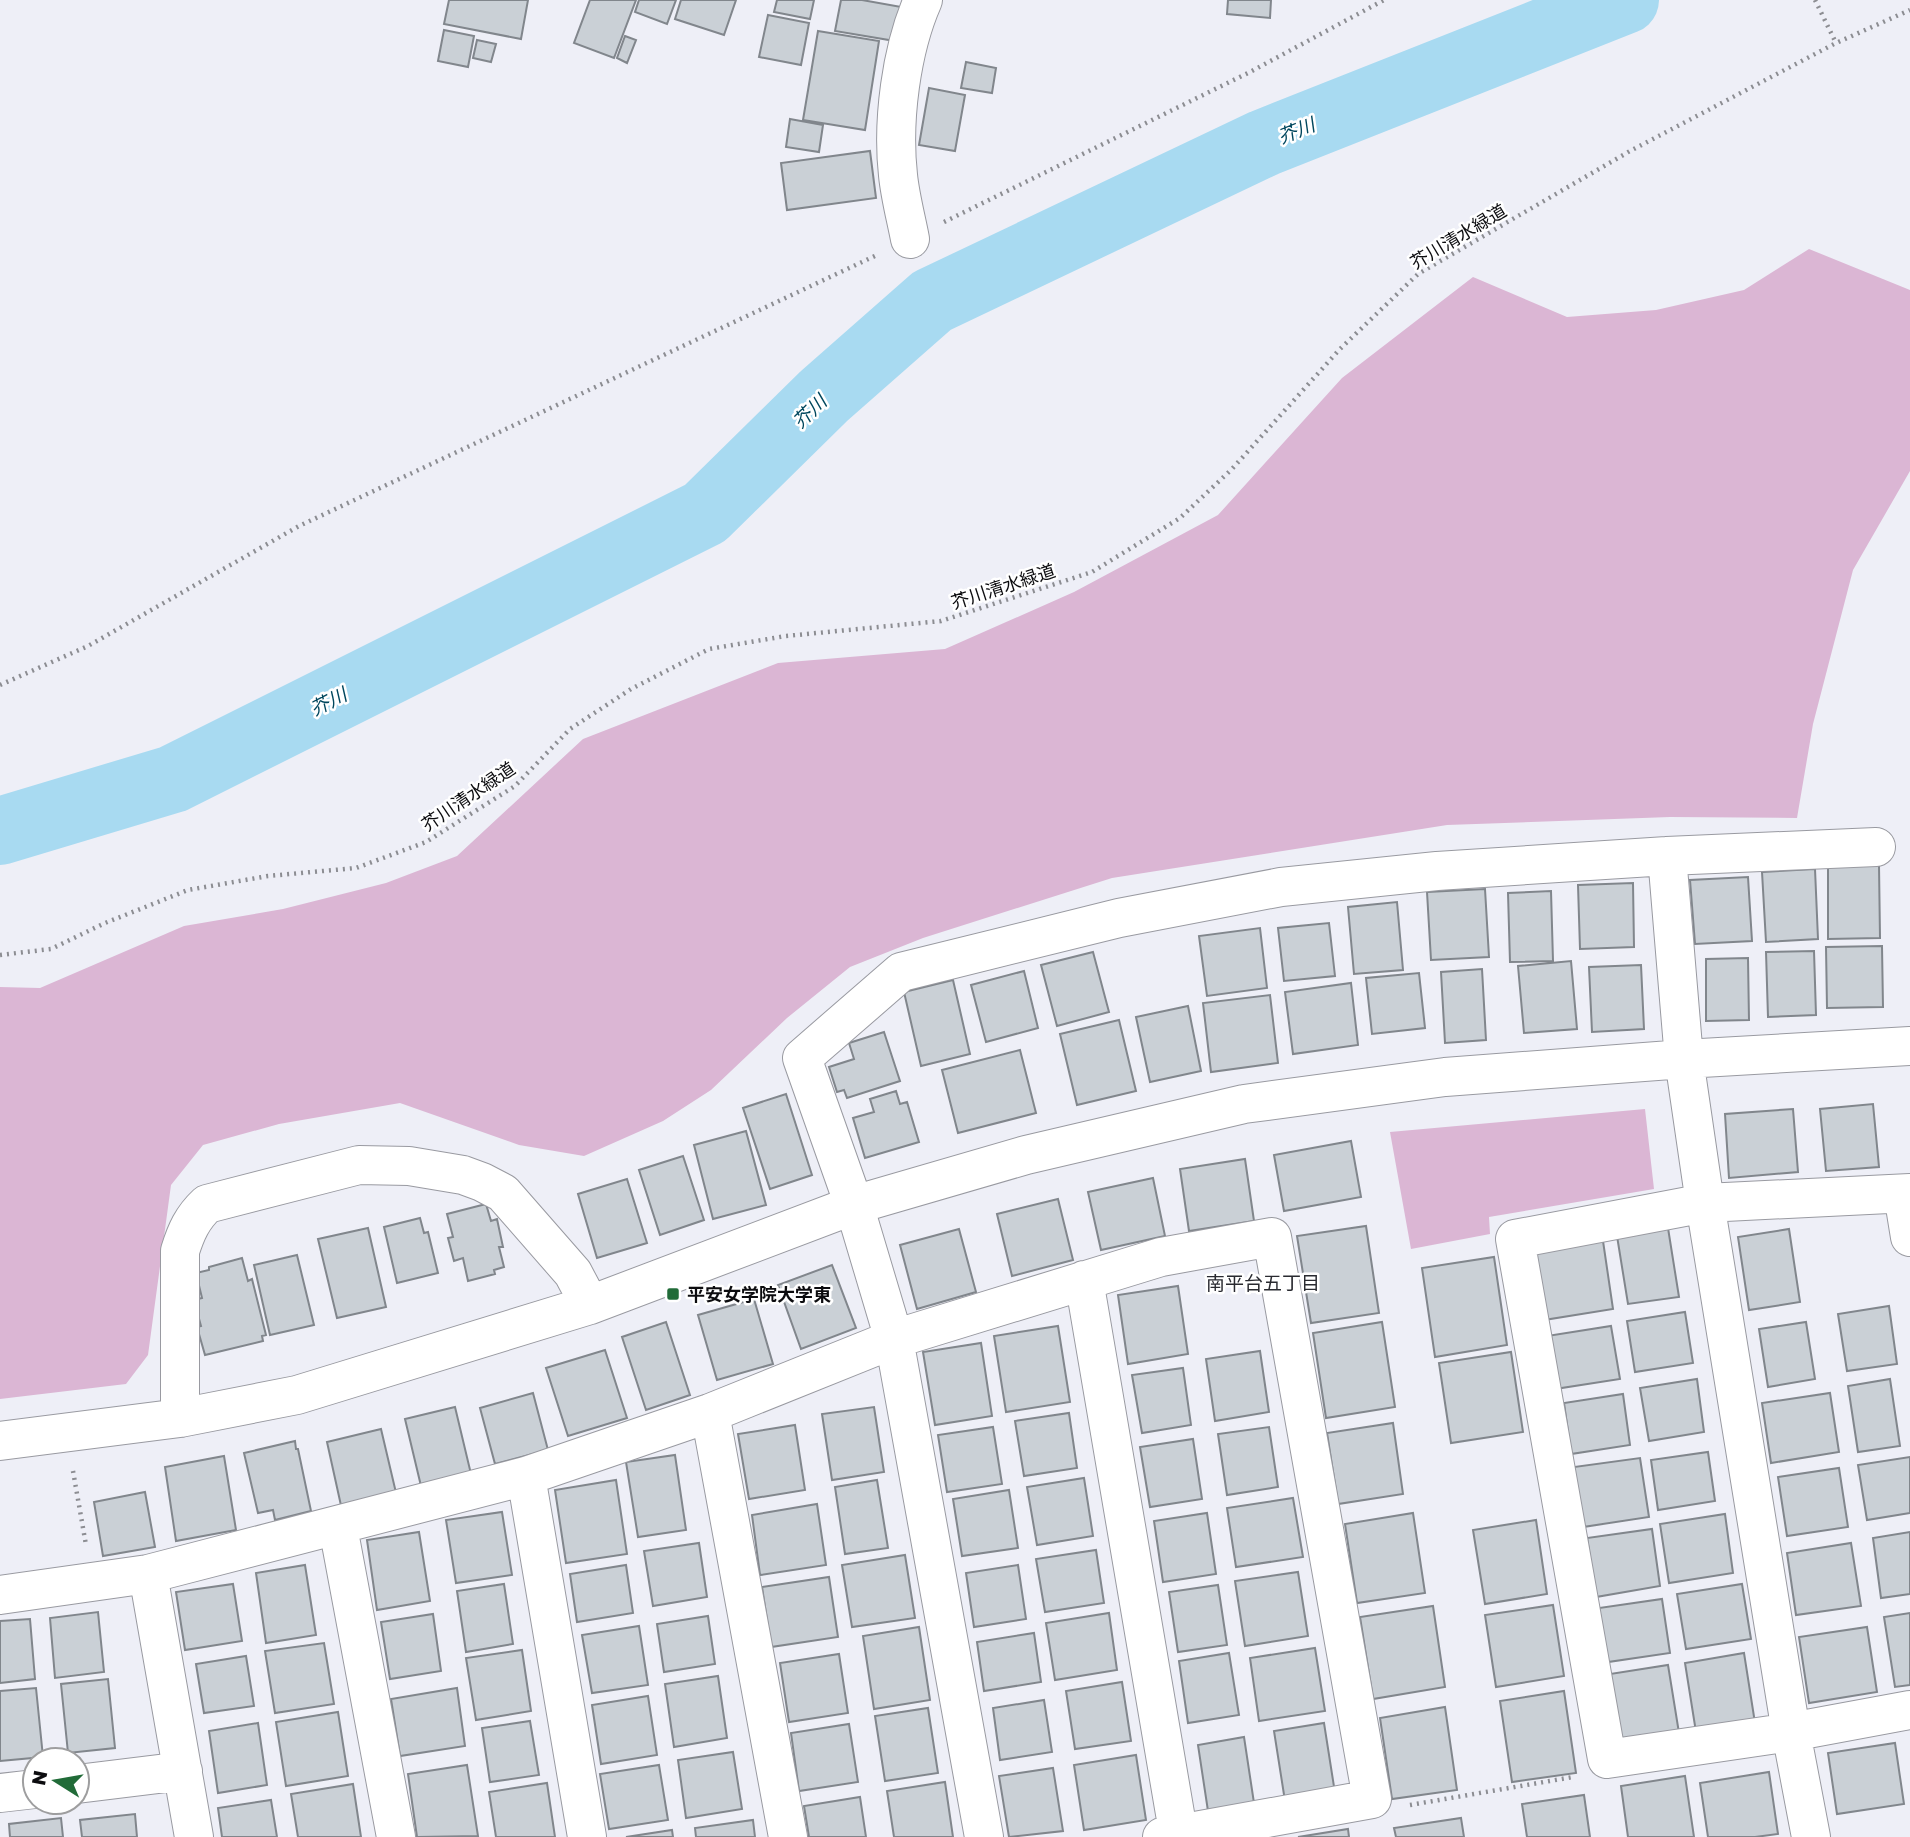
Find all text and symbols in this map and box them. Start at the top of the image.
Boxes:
water label: 芥川 [1274,111,1320,148]
street label: 芥川清水緑道 [1406,199,1510,273]
water label: 芥川 [787,388,832,432]
street label: 芥川清水緑道 [948,559,1058,613]
water label: 芥川 [306,681,352,720]
street label: 芥川清水緑道 [417,757,519,835]
district label: 南平台五丁目 [1206,1271,1320,1294]
place label: 平安女学院大学東 [687,1283,831,1305]
marker: 平安女学院大学東 [665,1286,681,1302]
north arrow [21,1746,91,1816]
text: N [26,1768,51,1787]

